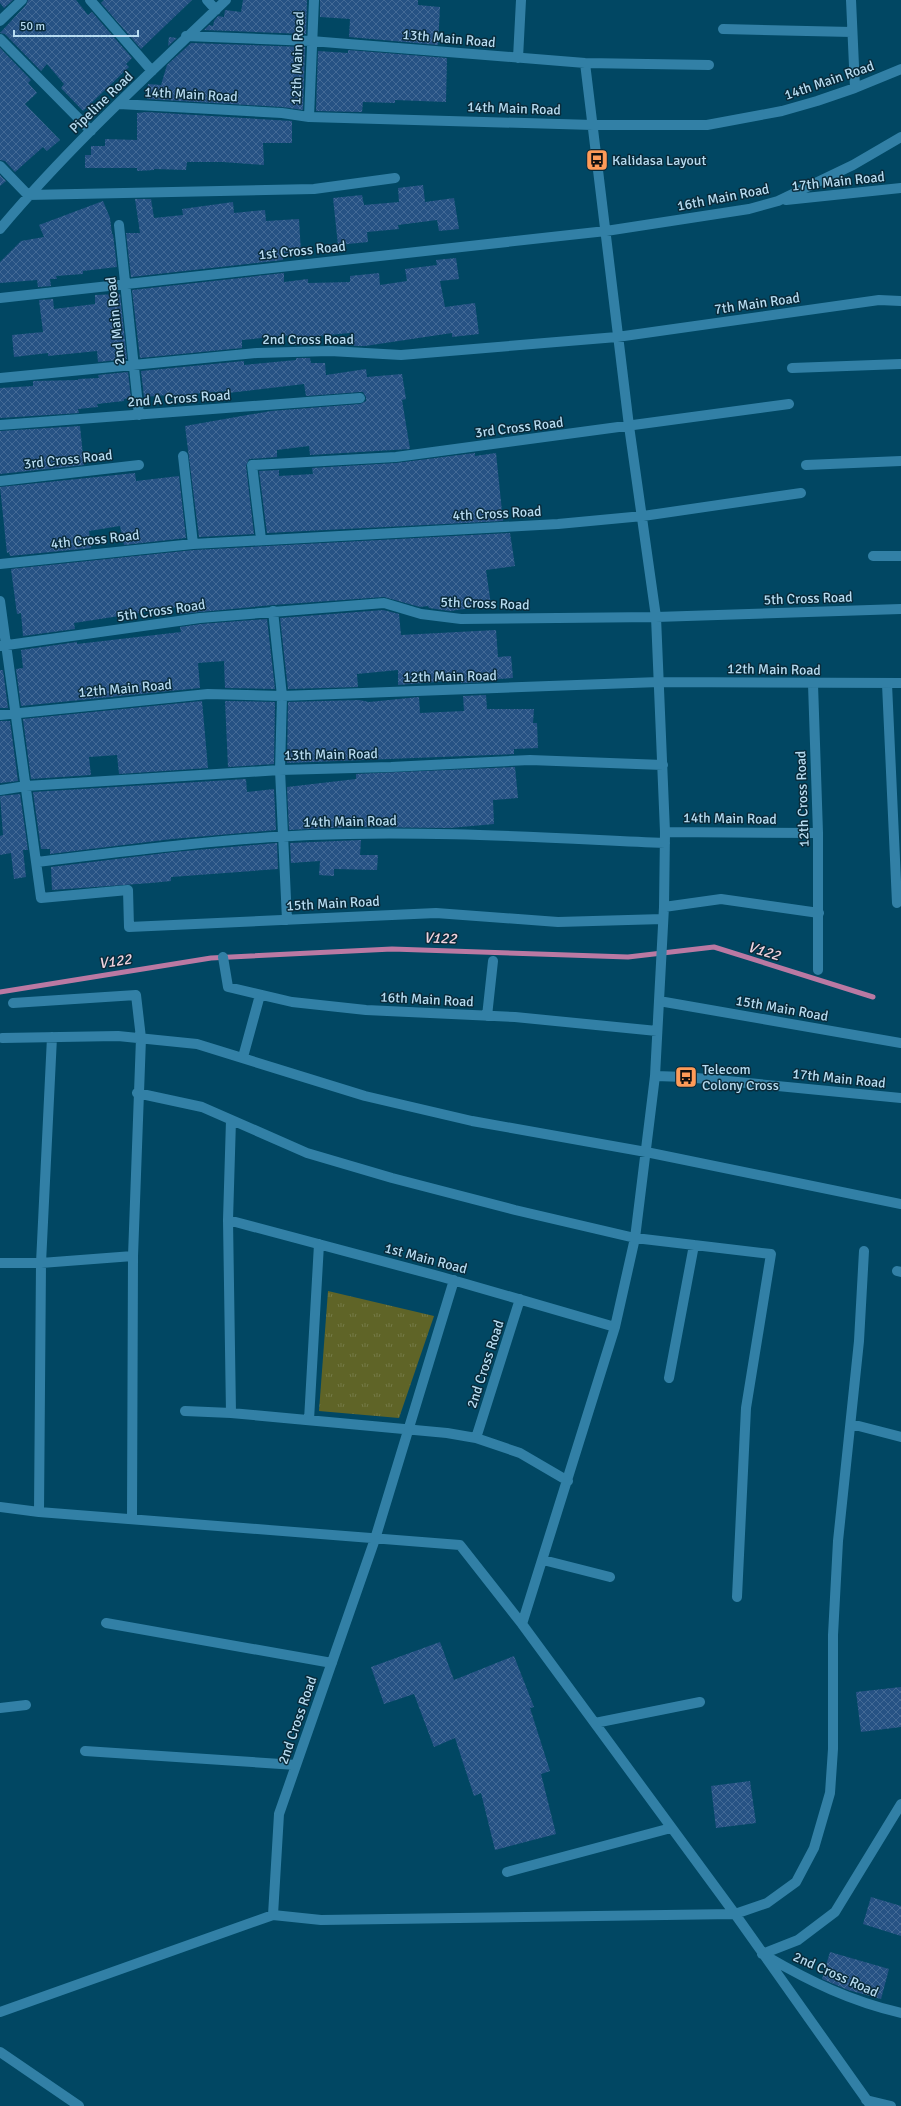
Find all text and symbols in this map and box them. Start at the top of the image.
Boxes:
street label: 12th Main Road [287,11,308,105]
scale bar [14,12,138,38]
text: 50 m [20,19,45,34]
street label: 13th Main Road [402,26,496,51]
street label: 14th Main Road [782,57,876,104]
street label: Pipeline Road [66,68,137,137]
street label: 14th Main Road [144,84,238,105]
street label: 14th Main Road [467,98,561,119]
bus stop icon: Kalidasa Layout [584,147,610,173]
place label: Kalidasa Layout [612,152,707,169]
street label: 17th Main Road [791,168,886,195]
street label: 16th Main Road [676,180,771,215]
street label: 1st Cross Road [258,237,347,264]
street label: 2nd Main Road [102,276,129,366]
street label: 7th Main Road [713,289,801,318]
street label: 2nd Cross Road [262,331,354,348]
street label: 2nd A Cross Road [127,386,231,411]
street label: 3rd Cross Road [474,414,564,441]
street label: 3rd Cross Road [23,446,113,473]
street label: 4th Cross Road [452,503,542,524]
street label: 4th Cross Road [50,526,140,553]
street label: 5th Cross Road [763,588,853,609]
street label: 5th Cross Road [440,593,530,614]
street label: 5th Cross Road [116,596,206,625]
street label: 12th Main Road [727,660,821,679]
street label: 12th Main Road [403,667,497,686]
street label: 12th Main Road [78,676,172,701]
street label: 13th Main Road [284,745,378,764]
street label: 12th Cross Road [792,750,813,848]
street label: 14th Main Road [683,809,777,828]
street label: 14th Main Road [303,812,397,831]
street label: 15th Main Road [286,893,380,914]
water label: V122 [423,928,458,948]
water label: V122 [746,938,783,965]
water label: V122 [97,949,134,972]
street label: 16th Main Road [380,989,474,1010]
street label: 15th Main Road [734,992,829,1025]
place label: Telecom Colony Cross [702,1061,779,1094]
bus stop icon: Telecom Colony Cross [673,1064,699,1090]
street label: 17th Main Road [791,1065,886,1092]
street label: 1st Main Road [383,1239,469,1278]
street label: 2nd Cross Road [463,1318,508,1410]
street label: 2nd Cross Road [275,1674,320,1766]
street label: 2nd Cross Road [790,1948,881,2001]

